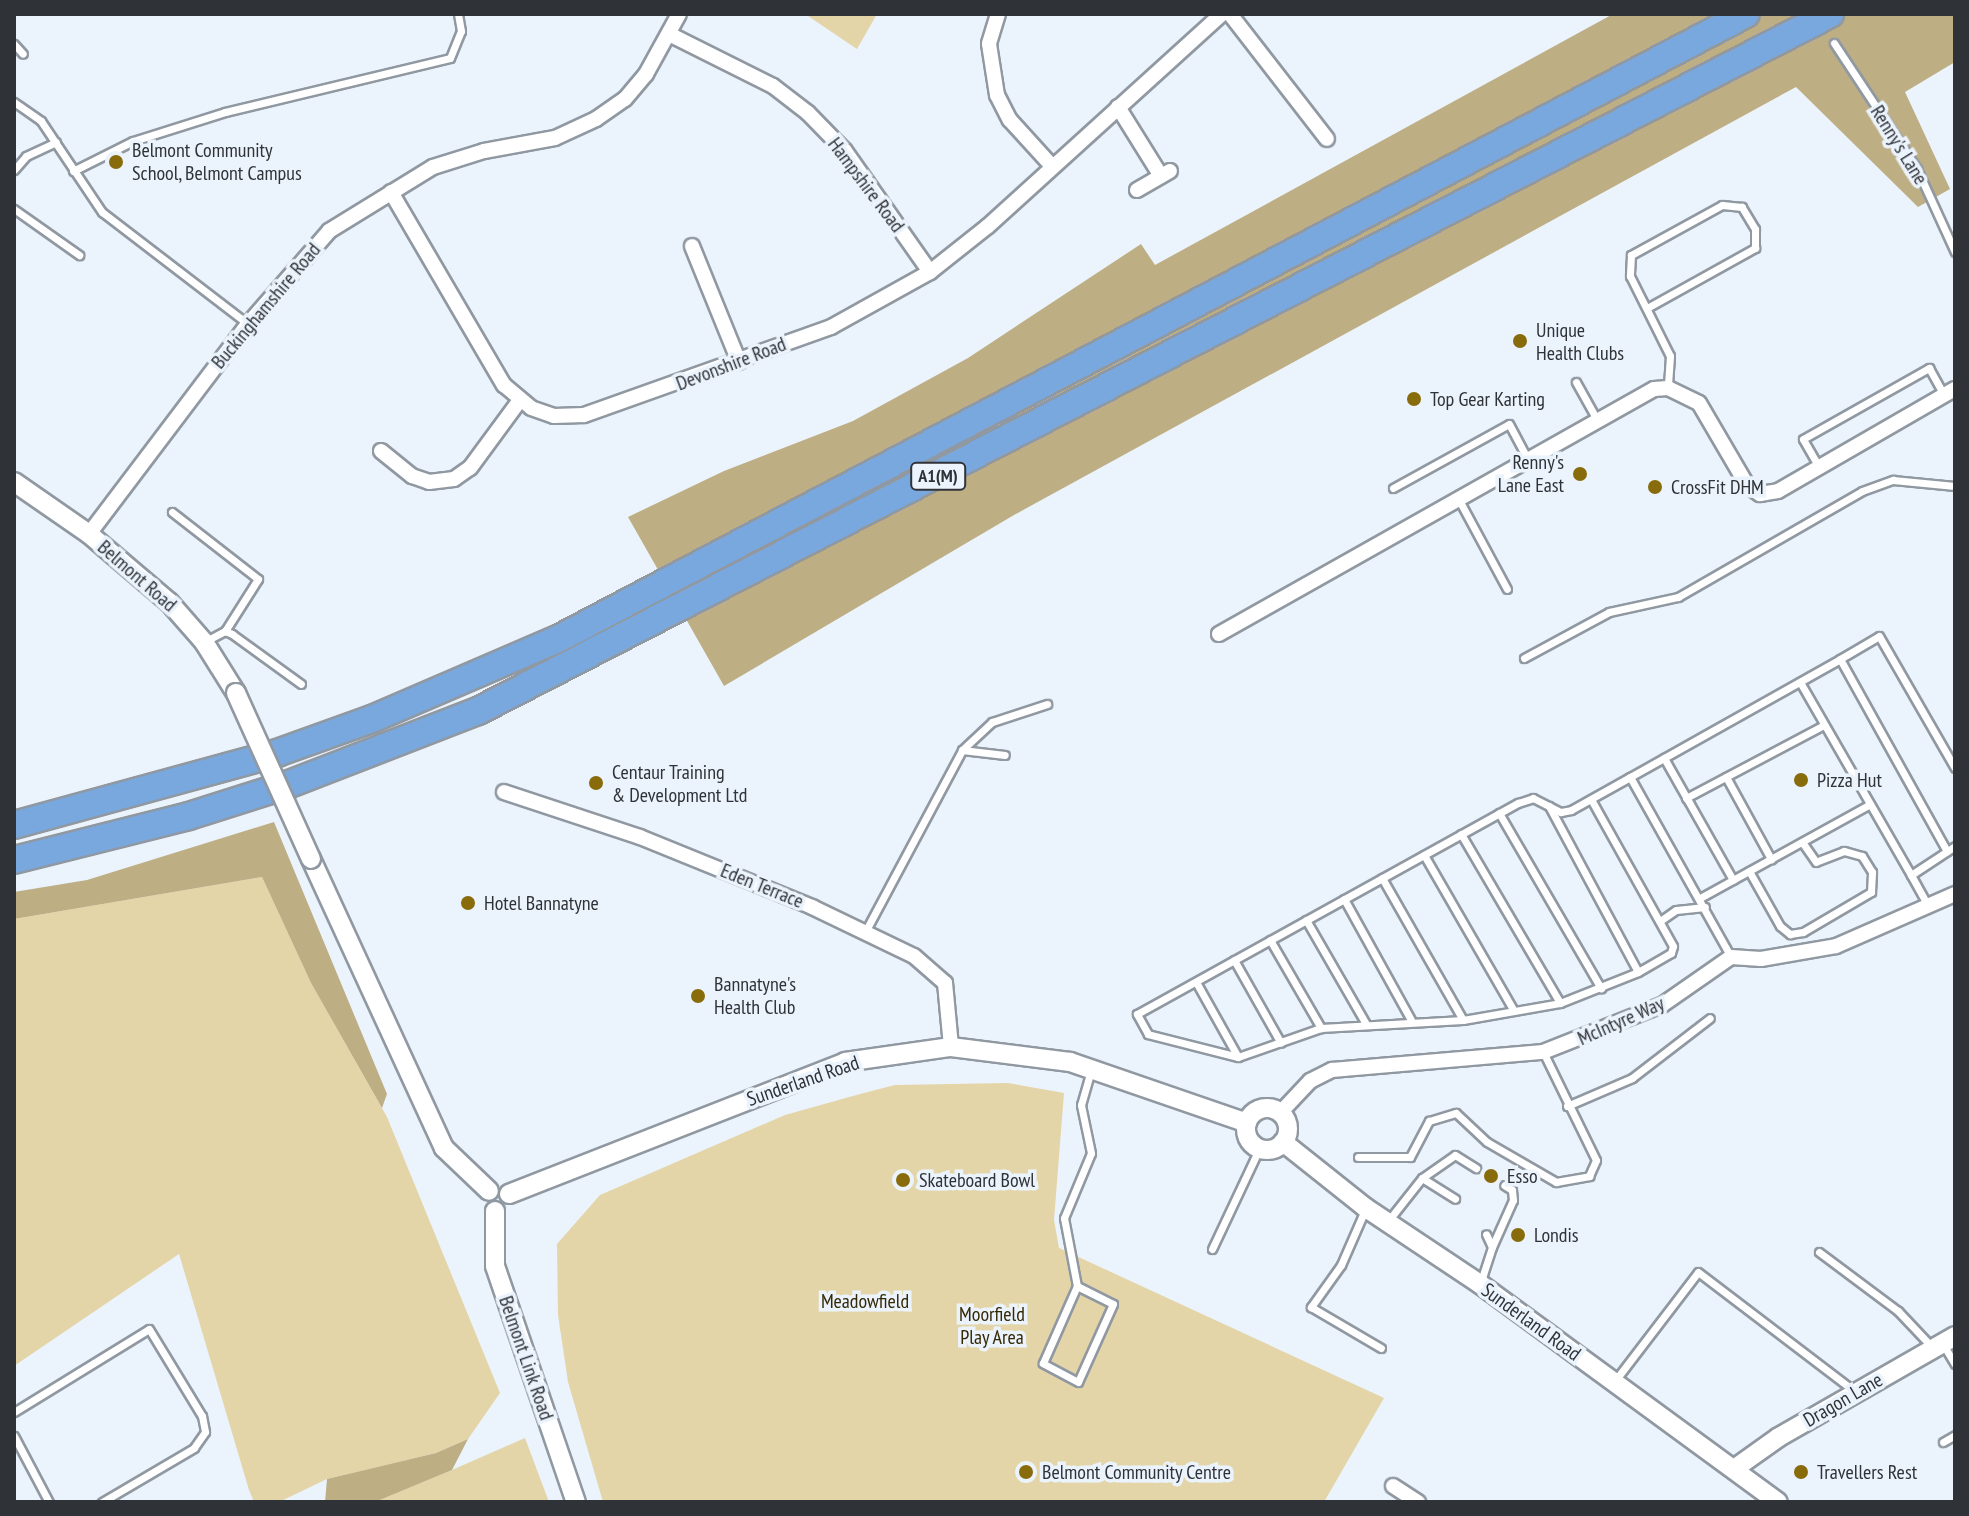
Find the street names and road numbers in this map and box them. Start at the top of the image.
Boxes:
street label: Renny's Lane [1865,101,1933,189]
street label: Hampshire Road [823,133,909,237]
street label: Buckinghamshire Road [206,238,326,374]
street label: Devonshire Road [673,332,789,396]
road number: A1(M) [910,462,966,490]
street label: Belmont Road [93,535,181,617]
street label: Eden Terrace [717,858,807,914]
street label: McIntyre Way [1574,991,1668,1051]
street label: Sunderland Road [744,1051,862,1111]
street label: Sunderland Road [1477,1278,1585,1366]
street label: Belmont Link Road [493,1293,559,1423]
street label: Dragon Lane [1799,1368,1887,1432]

